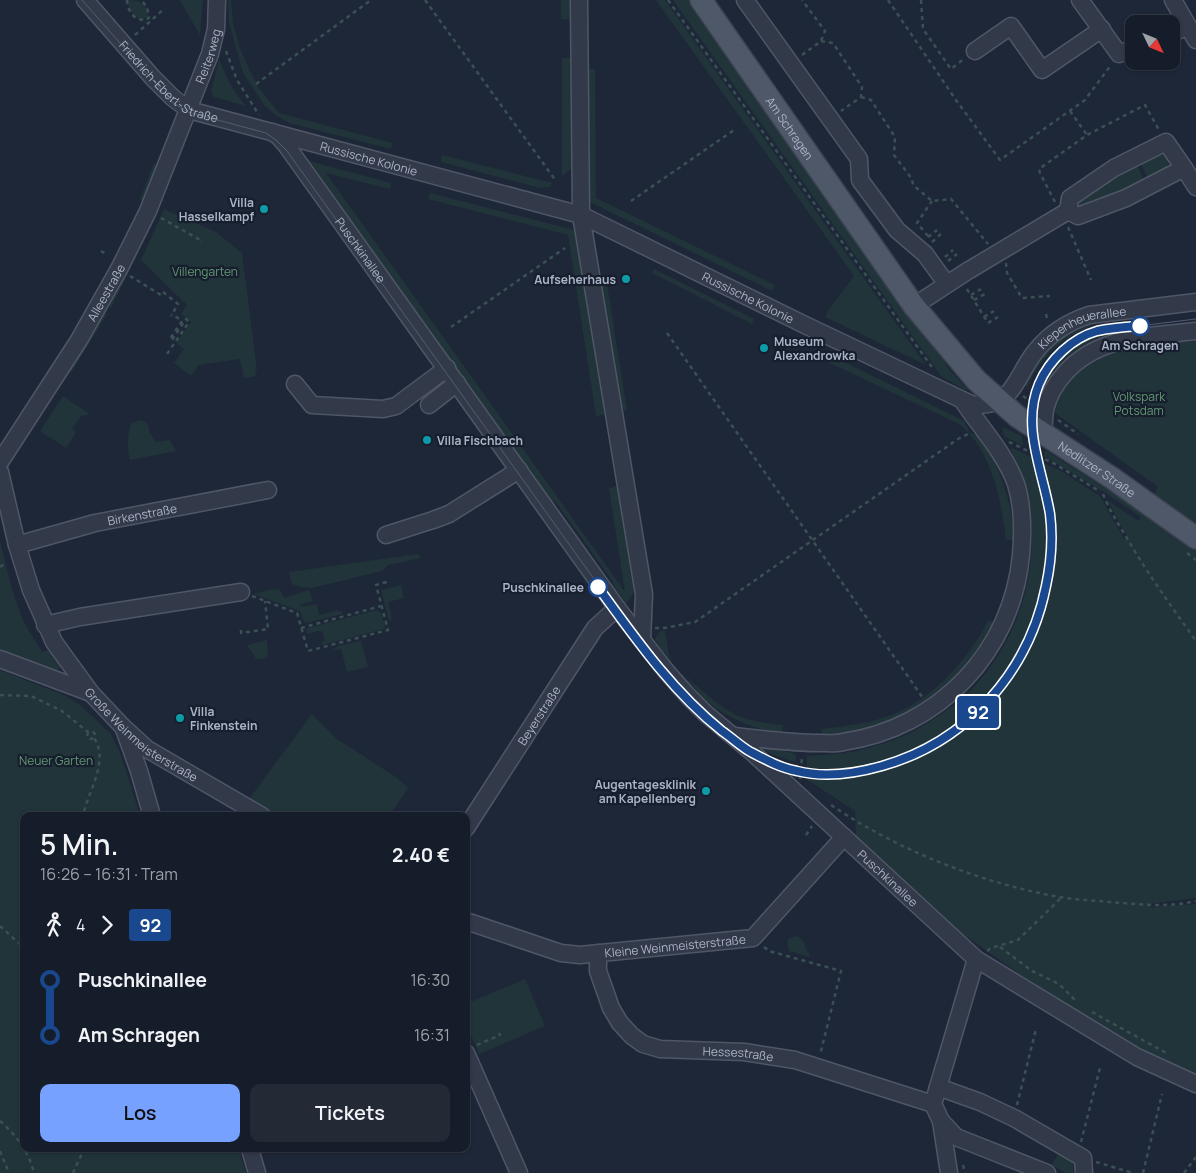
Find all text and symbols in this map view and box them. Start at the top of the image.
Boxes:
north arrow [1125,15,1180,70]
map controls [1125,15,1180,70]
street label: Reiterweg [191,27,224,86]
street label: Friedrich-Ebert-Straße [116,37,220,126]
street label: Am Schragen [762,93,818,163]
street label: Russische Kolonie [318,137,420,179]
place label: Villa Hasselkampf [179,194,254,225]
marker: Villa Hasselkampf [258,203,270,215]
street label: Puschkinallee [332,214,390,286]
street label: Alleestraße [83,261,129,324]
park label: Villengarten [172,263,238,280]
street label: Russische Kolonie [700,267,797,327]
place label: Aufseherhaus [534,271,616,288]
marker: Aufseherhaus [620,273,632,285]
street label: Kiepenheuerallee [1033,302,1127,352]
marker: Am Schragen [1130,316,1150,336]
place label: Museum Alexandrowka [774,333,855,364]
place label: Am Schragen [1101,337,1179,354]
marker: Museum Alexandrowka [758,342,770,354]
park label: Volkspark Potsdam [1113,388,1166,419]
place label: Villa Fischbach [437,432,523,449]
marker: Villa Fischbach [421,434,433,446]
street label: Nedlitzer Straße [1055,437,1139,501]
street label: Birkenstraße [106,499,178,529]
marker: Puschkinallee [588,577,608,597]
place label: Puschkinallee [503,579,584,596]
street label: Beyerstraße [513,682,564,748]
street label: Große Weinmeisterstraße [81,684,201,785]
line badge: 92 [956,696,1000,728]
text: 92 [967,700,989,724]
place label: Villa Finkenstein [190,703,258,734]
marker: Villa Finkenstein [174,712,186,724]
park label: Neuer Garten [19,752,93,769]
place label: Augentagesklinik am Kapellenberg [595,776,697,807]
marker: Augentagesklinik am Kapellenberg [700,785,712,797]
text: 5 Min. [40,825,118,863]
text: 2.40 € [392,842,450,868]
street label: Puschkinallee [854,846,922,910]
text: 16:26 – 16:31 · Tram [40,863,178,885]
icon: walk [40,911,68,939]
icon: forward [93,911,121,939]
text: 92 [139,913,161,937]
text: 4 [76,914,85,936]
street label: Kleine Weinmeisterstraße [604,930,747,961]
text: Puschkinallee [78,967,207,993]
text: 16:30 [410,969,450,991]
text: Am Schragen [78,1022,200,1048]
text: 16:31 [414,1024,450,1046]
street label: Hessestraße [702,1042,775,1065]
button: Los [40,1084,240,1142]
button: Tickets [250,1084,450,1142]

